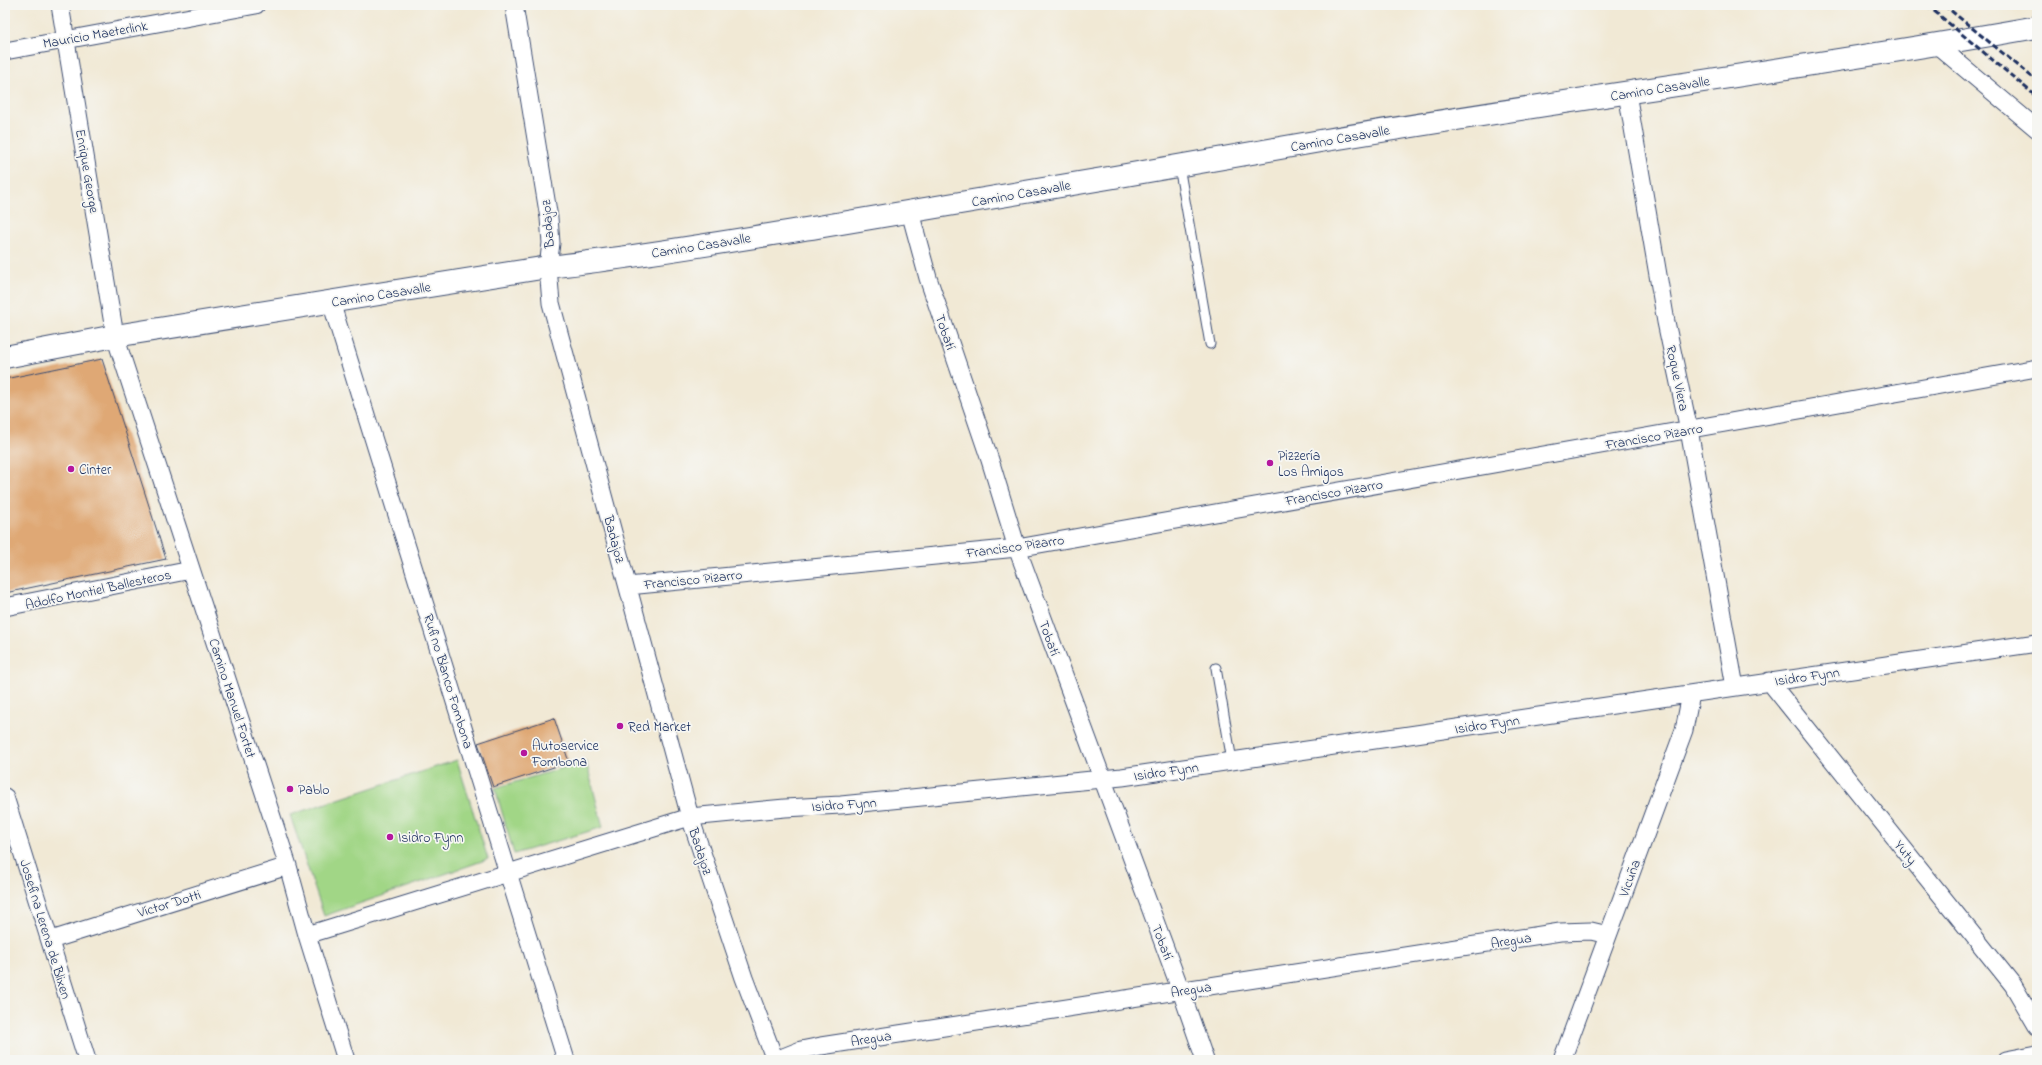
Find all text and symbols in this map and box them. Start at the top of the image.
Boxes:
street label: Mauricio Maeterlink [41,16,150,55]
street label: Camino Casavalle [1609,71,1712,108]
street label: Camino Casavalle [1289,120,1392,159]
street label: Enrique George [68,128,104,216]
street label: Camino Casavalle [970,175,1073,214]
street label: Badajoz [536,199,561,250]
street label: Camino Casavalle [650,228,753,265]
street label: Camino Casavalle [330,277,433,314]
street label: Tobatí [929,312,961,354]
street label: Roque Viera [1659,344,1694,413]
street label: Francisco Pizarro [1603,419,1705,457]
place label: Pizzería Los Amigos [1278,446,1344,484]
marker: Pizzería Los Amigos [1265,458,1275,468]
place label: Cinter [79,460,112,481]
marker: Cinter [66,464,76,474]
street label: Francisco Pizarro [1283,475,1385,513]
street label: Badajoz [597,512,630,566]
street label: Francisco Pizarro [964,530,1066,565]
street label: Adolfo Montiel Ballesteros [23,565,173,616]
street label: Francisco Pizarro [642,565,743,596]
street label: Rufino Blanco Fombona [417,611,478,751]
street label: Tobatí [1032,618,1065,660]
street label: Camino Manuel Fortet [202,636,261,761]
street label: Isidro Fynn [1773,663,1841,693]
street label: Isidro Fynn [1453,711,1521,741]
place label: Red Market [628,717,691,738]
marker: Red Market [615,721,625,731]
place label: Autoservice Fombona [531,736,599,773]
marker: Autoservice Fombona [519,748,529,758]
street label: Isidro Fynn [1132,758,1200,788]
place label: Pablo [298,780,329,801]
marker: Pablo [285,784,295,794]
street label: Isidro Fynn [811,793,878,819]
street label: Badajoz [682,824,717,878]
place label: Isidro Fynn [398,828,463,850]
marker: Isidro Fynn [385,832,395,842]
street label: Yuty [1887,836,1922,871]
street label: Josefina Lerena de Blixen [13,857,76,1002]
street label: Vicuña [1614,857,1647,901]
street label: Víctor Dotti [134,885,204,924]
street label: Tobatí [1145,922,1178,964]
street label: Aregua [1489,928,1533,956]
street label: Aregua [1169,977,1213,1005]
street label: Aregua [849,1026,893,1054]

